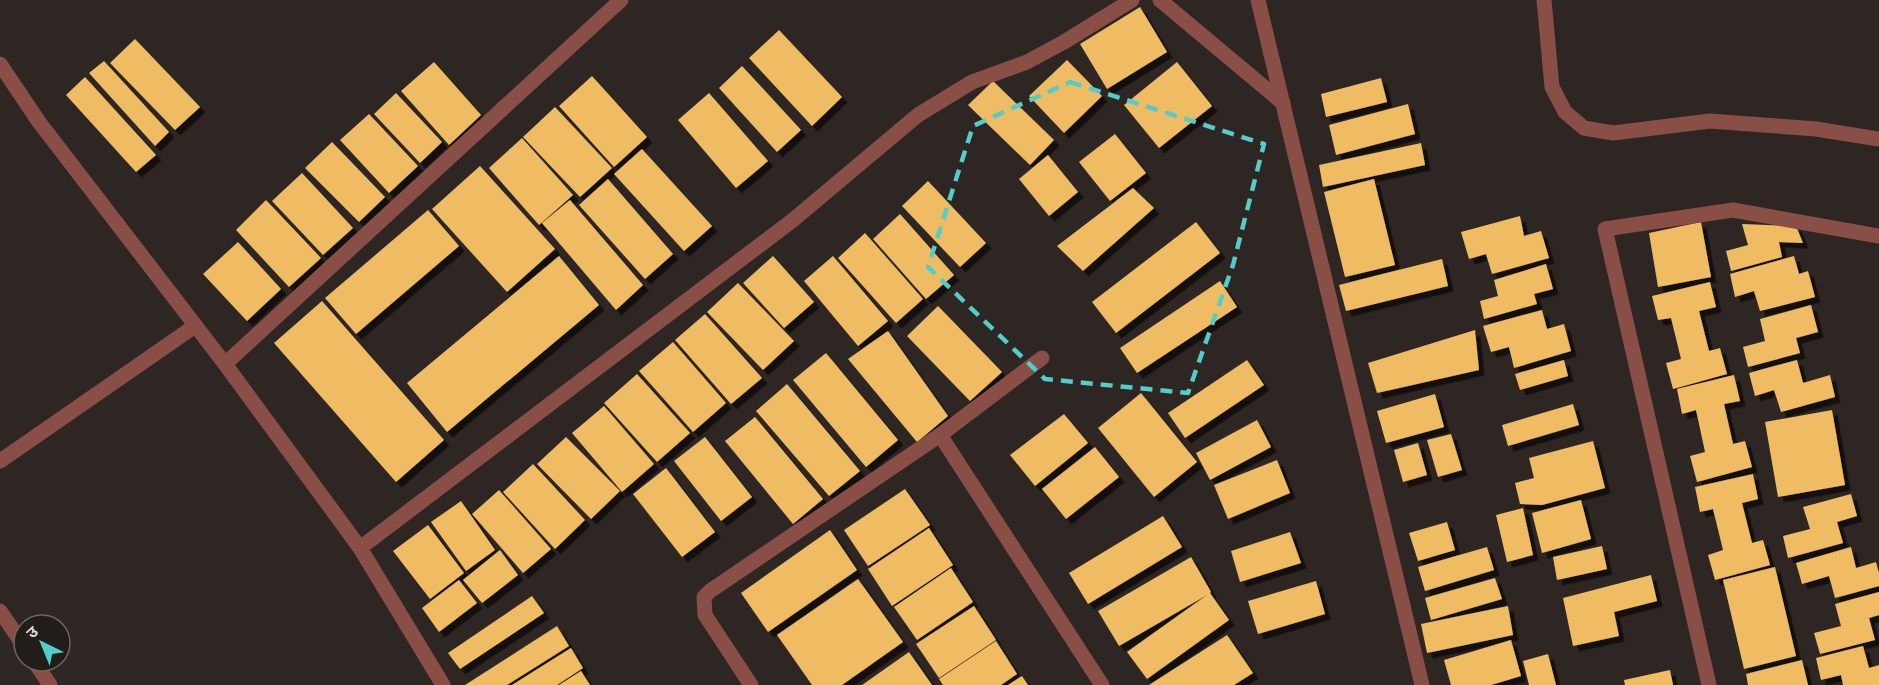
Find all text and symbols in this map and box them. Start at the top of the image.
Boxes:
north arrow [12,613,72,673]
text: उ [22,622,42,643]

